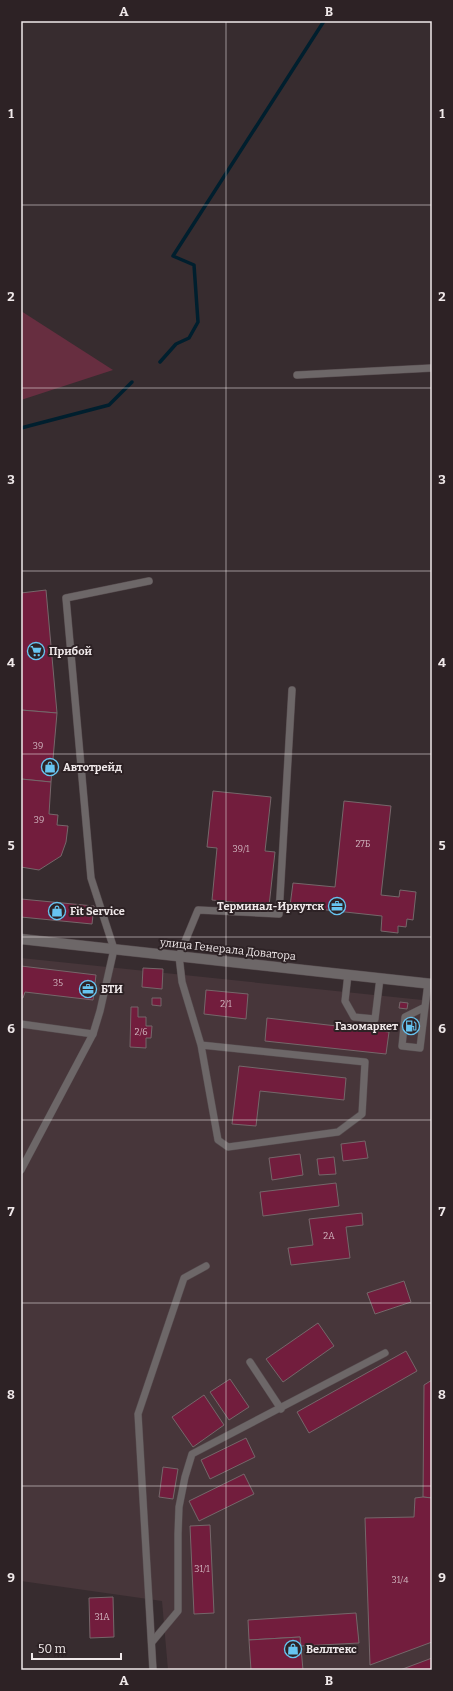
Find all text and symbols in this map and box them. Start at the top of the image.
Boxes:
text: A [119,4,129,19]
text: B [325,4,333,19]
text: 1 [8,106,14,121]
text: 1 [439,106,445,121]
text: 2 [7,289,15,304]
text: 2 [438,289,446,304]
text: 3 [7,472,15,487]
text: 3 [438,472,446,487]
supermarket icon: Прибой [26,641,46,661]
place label: Прибой [49,645,93,658]
text: 4 [7,655,15,670]
text: 4 [438,655,446,670]
house number: 39 [33,741,43,751]
shop icon: Автотрейд [40,757,60,777]
place label: Автотрейд [63,761,122,774]
house number: 39 [34,815,44,825]
text: 5 [7,838,15,853]
text: 5 [438,838,446,853]
house number: 27Б [356,839,371,849]
house number: 39/1 [233,844,250,854]
office icon: Терминал-Иркутск [327,896,347,916]
place label: Терминал-Иркутск [217,900,324,913]
shop icon: Fit Service [47,901,67,921]
place label: Fit Service [70,905,125,918]
street label: улица Генерала Доватора [158,936,297,963]
house number: 35 [53,978,63,988]
office icon: БТИ [78,979,98,999]
place label: БТИ [101,983,123,996]
house number: 2/1 [220,999,232,1009]
fuel station icon: Газомаркет [401,1016,421,1036]
place label: Газомаркет [335,1020,398,1033]
text: 6 [7,1021,15,1036]
text: 6 [438,1021,446,1036]
house number: 2/6 [134,1027,148,1037]
text: 7 [8,1204,15,1219]
text: 7 [439,1204,446,1219]
house number: 2А [323,1231,335,1241]
text: 8 [7,1387,15,1402]
text: 8 [438,1387,446,1402]
house number: 31/1 [194,1564,210,1574]
text: 9 [7,1570,15,1585]
text: 9 [438,1570,446,1585]
house number: 31/4 [392,1575,409,1585]
house number: 31А [94,1612,110,1622]
scale bar [32,1635,121,1661]
shop icon: Веллтекс [283,1639,303,1659]
text: 50 m [38,1642,67,1656]
place label: Веллтекс [306,1643,357,1656]
text: A [119,1673,129,1688]
text: B [325,1673,333,1688]

